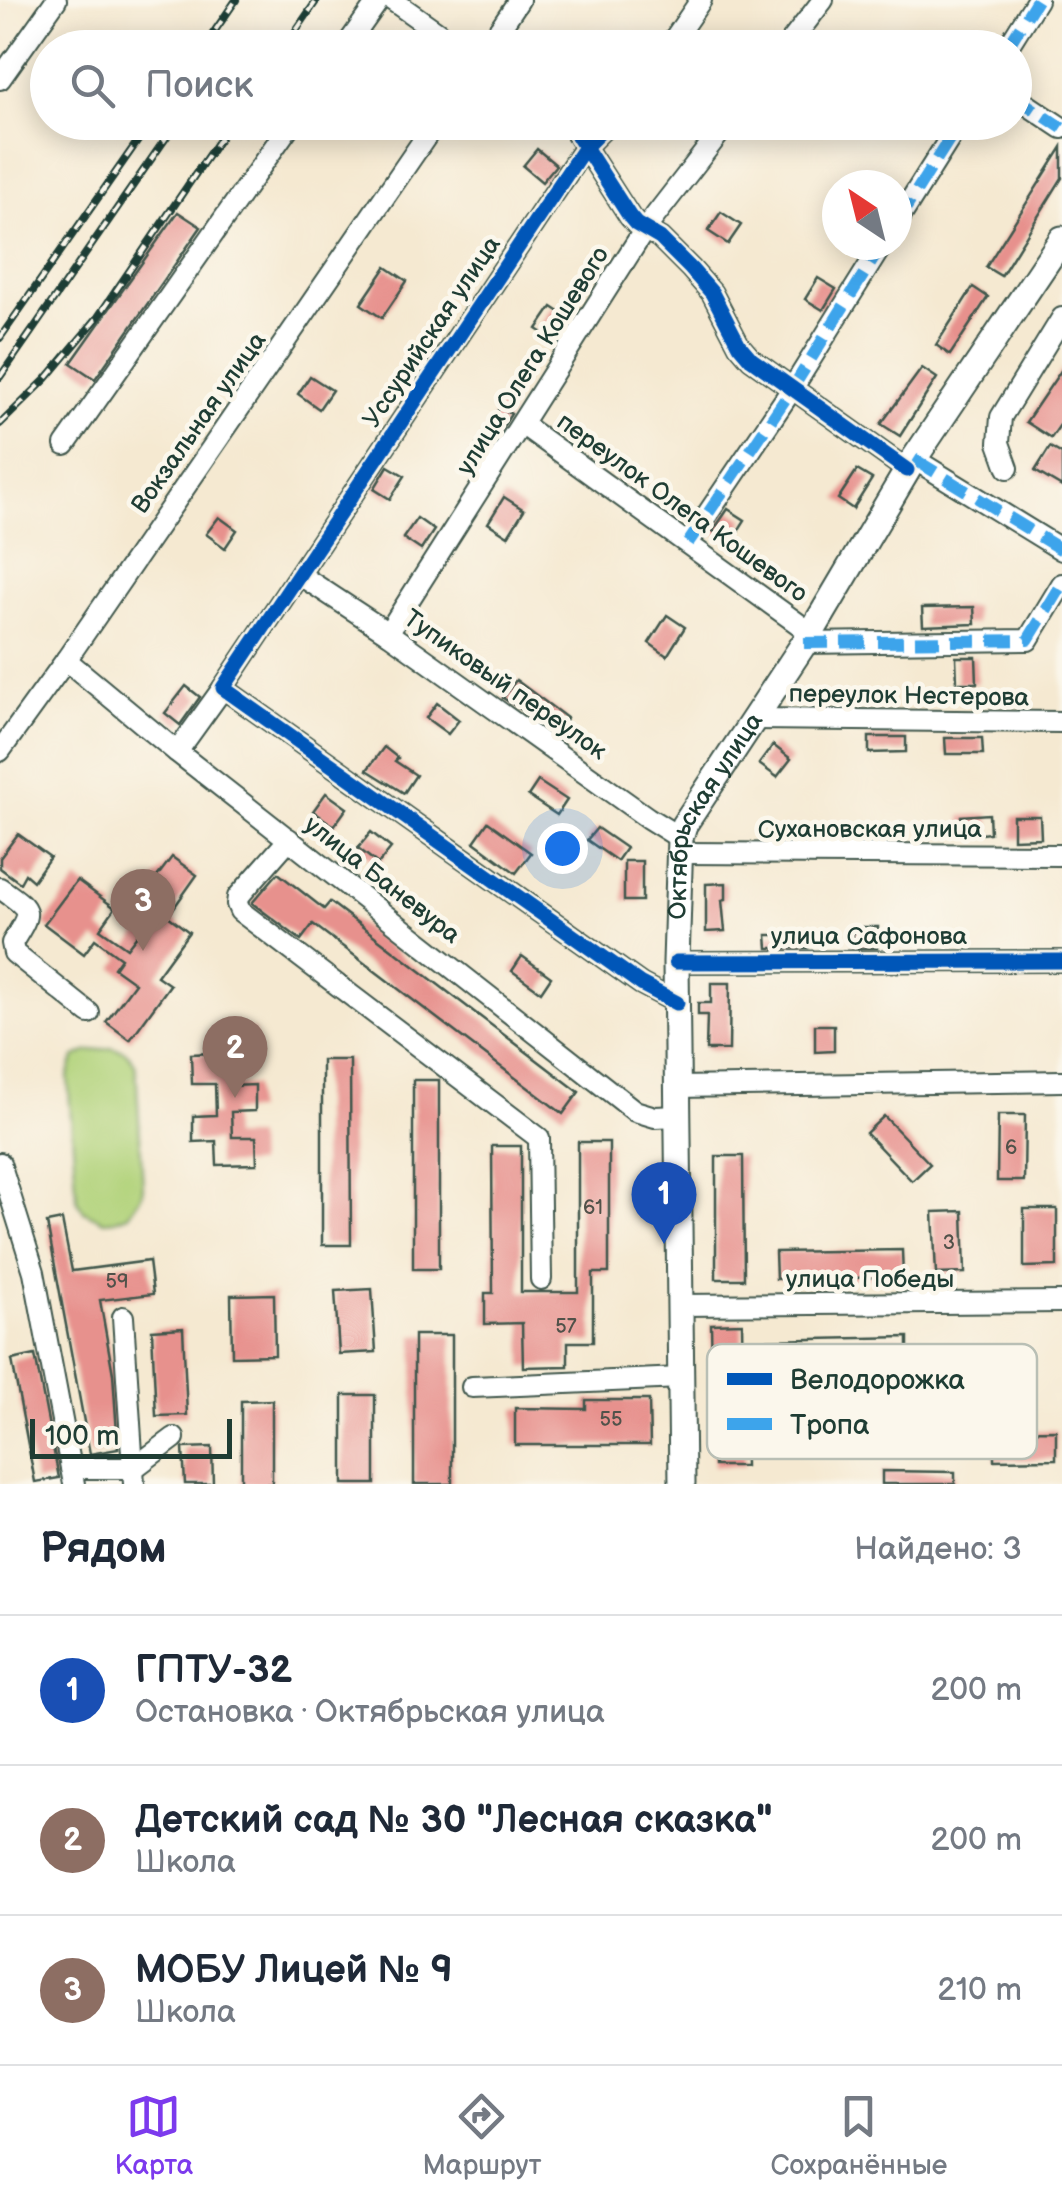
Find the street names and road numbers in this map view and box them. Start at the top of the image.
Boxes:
street label: Уссурийская улица [356,230,508,434]
street label: улица Олега Кошевого [450,241,616,481]
street label: Вокзальная улица [125,326,273,520]
street label: переулок Олега Кошевого [550,406,814,610]
street label: Тупиковый переулок [397,603,613,767]
street label: переулок Нестерова [788,678,1030,714]
street label: Октябрьская улица [662,706,770,920]
street label: улица Баневура [298,809,466,951]
street label: Сухановская улица [758,814,982,845]
street label: улица Сафонова [771,921,968,952]
street label: улица Победы [786,1264,954,1295]

